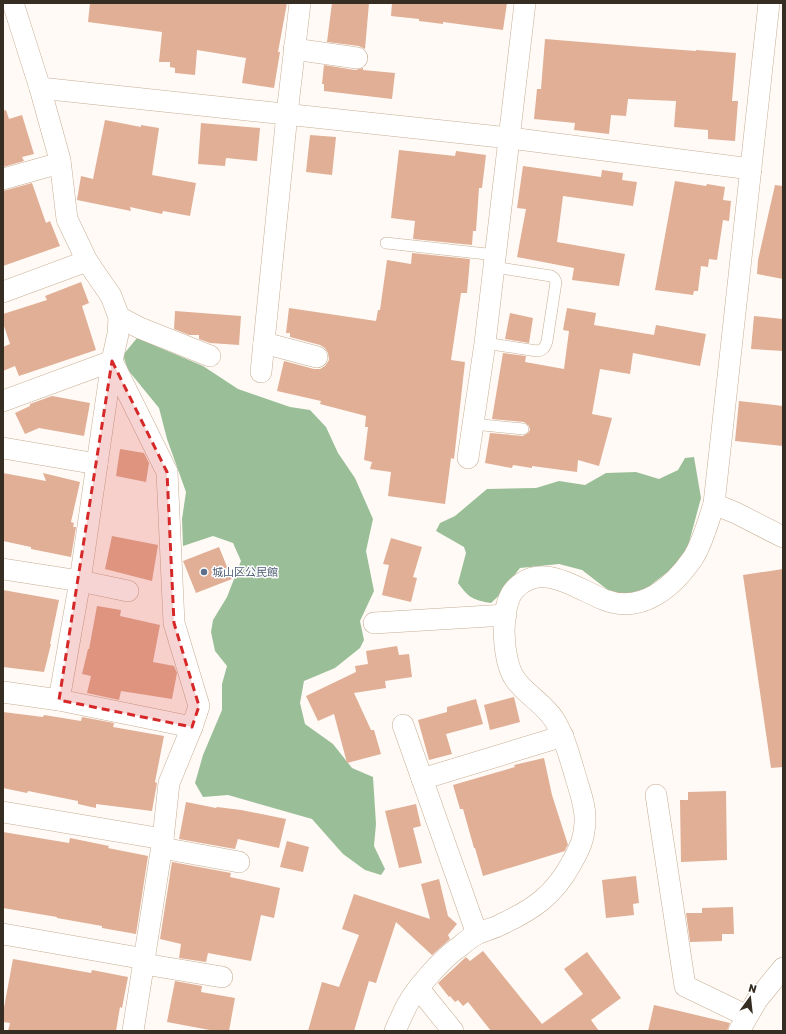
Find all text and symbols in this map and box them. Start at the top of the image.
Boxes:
place label: 城山区公民館 [212,566,278,579]
marker: 城山区公民館 [199,567,209,577]
north arrow [730,978,770,1018]
text: N [747,982,758,996]

